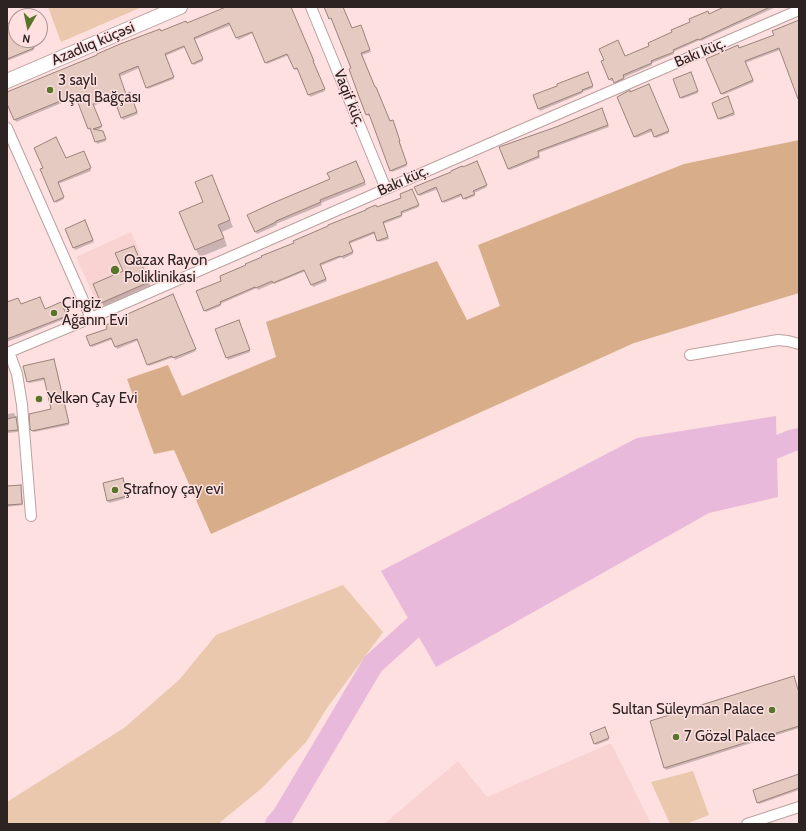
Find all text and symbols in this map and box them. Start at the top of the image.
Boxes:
north arrow [8,8,48,48]
street label: Azadlıq küçəsi [49,18,137,70]
text: N [21,31,31,46]
street label: Bakı küç. [672,34,728,72]
street label: Vaqif küç. [329,67,369,129]
place label: 3 saylı Uşaq Bağçası [58,72,141,107]
marker: 3 saylı Uşaq Bağçası [45,85,55,95]
street label: Bakı küç. [375,162,431,200]
place label: Qazax Rayon Poliklinikasi [124,252,207,287]
marker: Qazax Rayon Poliklinikasi [109,264,121,276]
place label: Çingiz Ağanın Evi [62,295,128,330]
marker: Çingiz Ağanın Evi [49,308,59,318]
place label: Yelkən Çay Evi [47,390,137,408]
marker: Yelkən Çay Evi [34,394,44,404]
place label: Ştrafnoy çay evi [123,481,224,499]
marker: Ştrafnoy çay evi [110,485,120,495]
place label: Sultan Süleyman Palace [612,701,764,719]
marker: Sultan Süleyman Palace [767,705,777,715]
place label: 7 Gözəl Palace [684,728,775,746]
marker: 7 Gözəl Palace [671,732,681,742]

